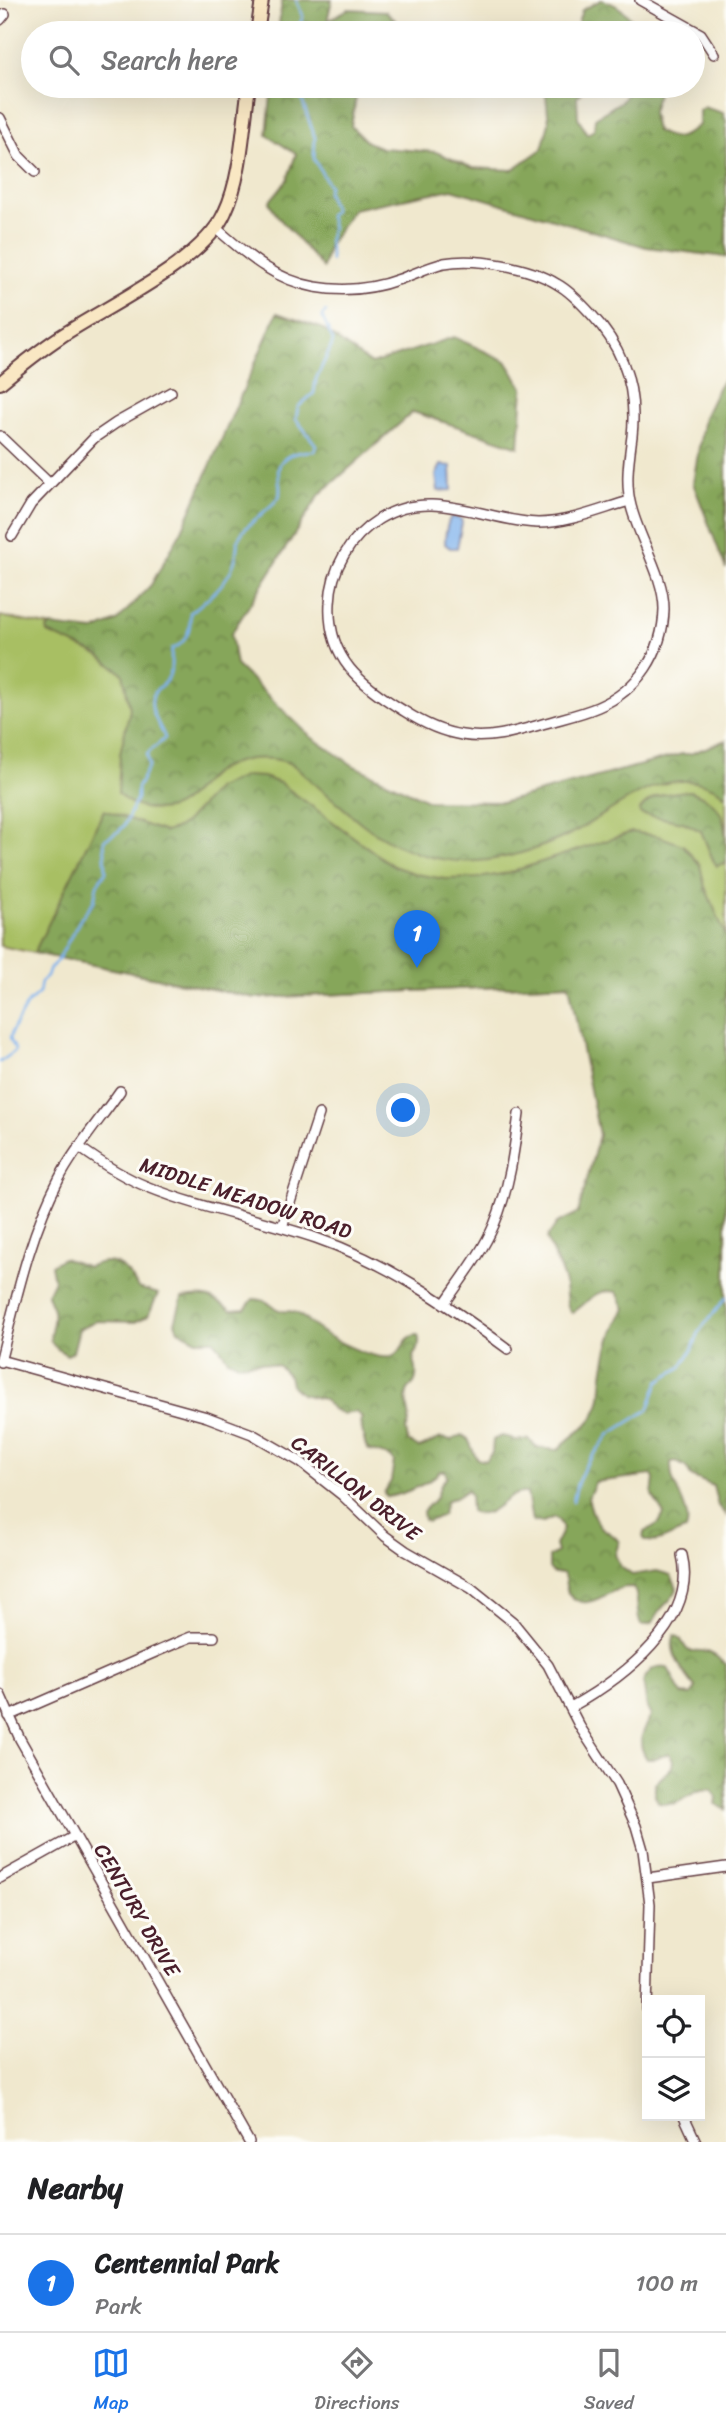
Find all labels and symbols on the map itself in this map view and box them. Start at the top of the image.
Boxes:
pin: 1 [394,910,440,968]
your location [386,1093,420,1127]
street label: MIDDLE MEADOW ROAD [135,1146,358,1250]
street label: CARILLON DRIVE [282,1425,431,1552]
street label: CENTURY DRIVE [83,1836,191,1985]

